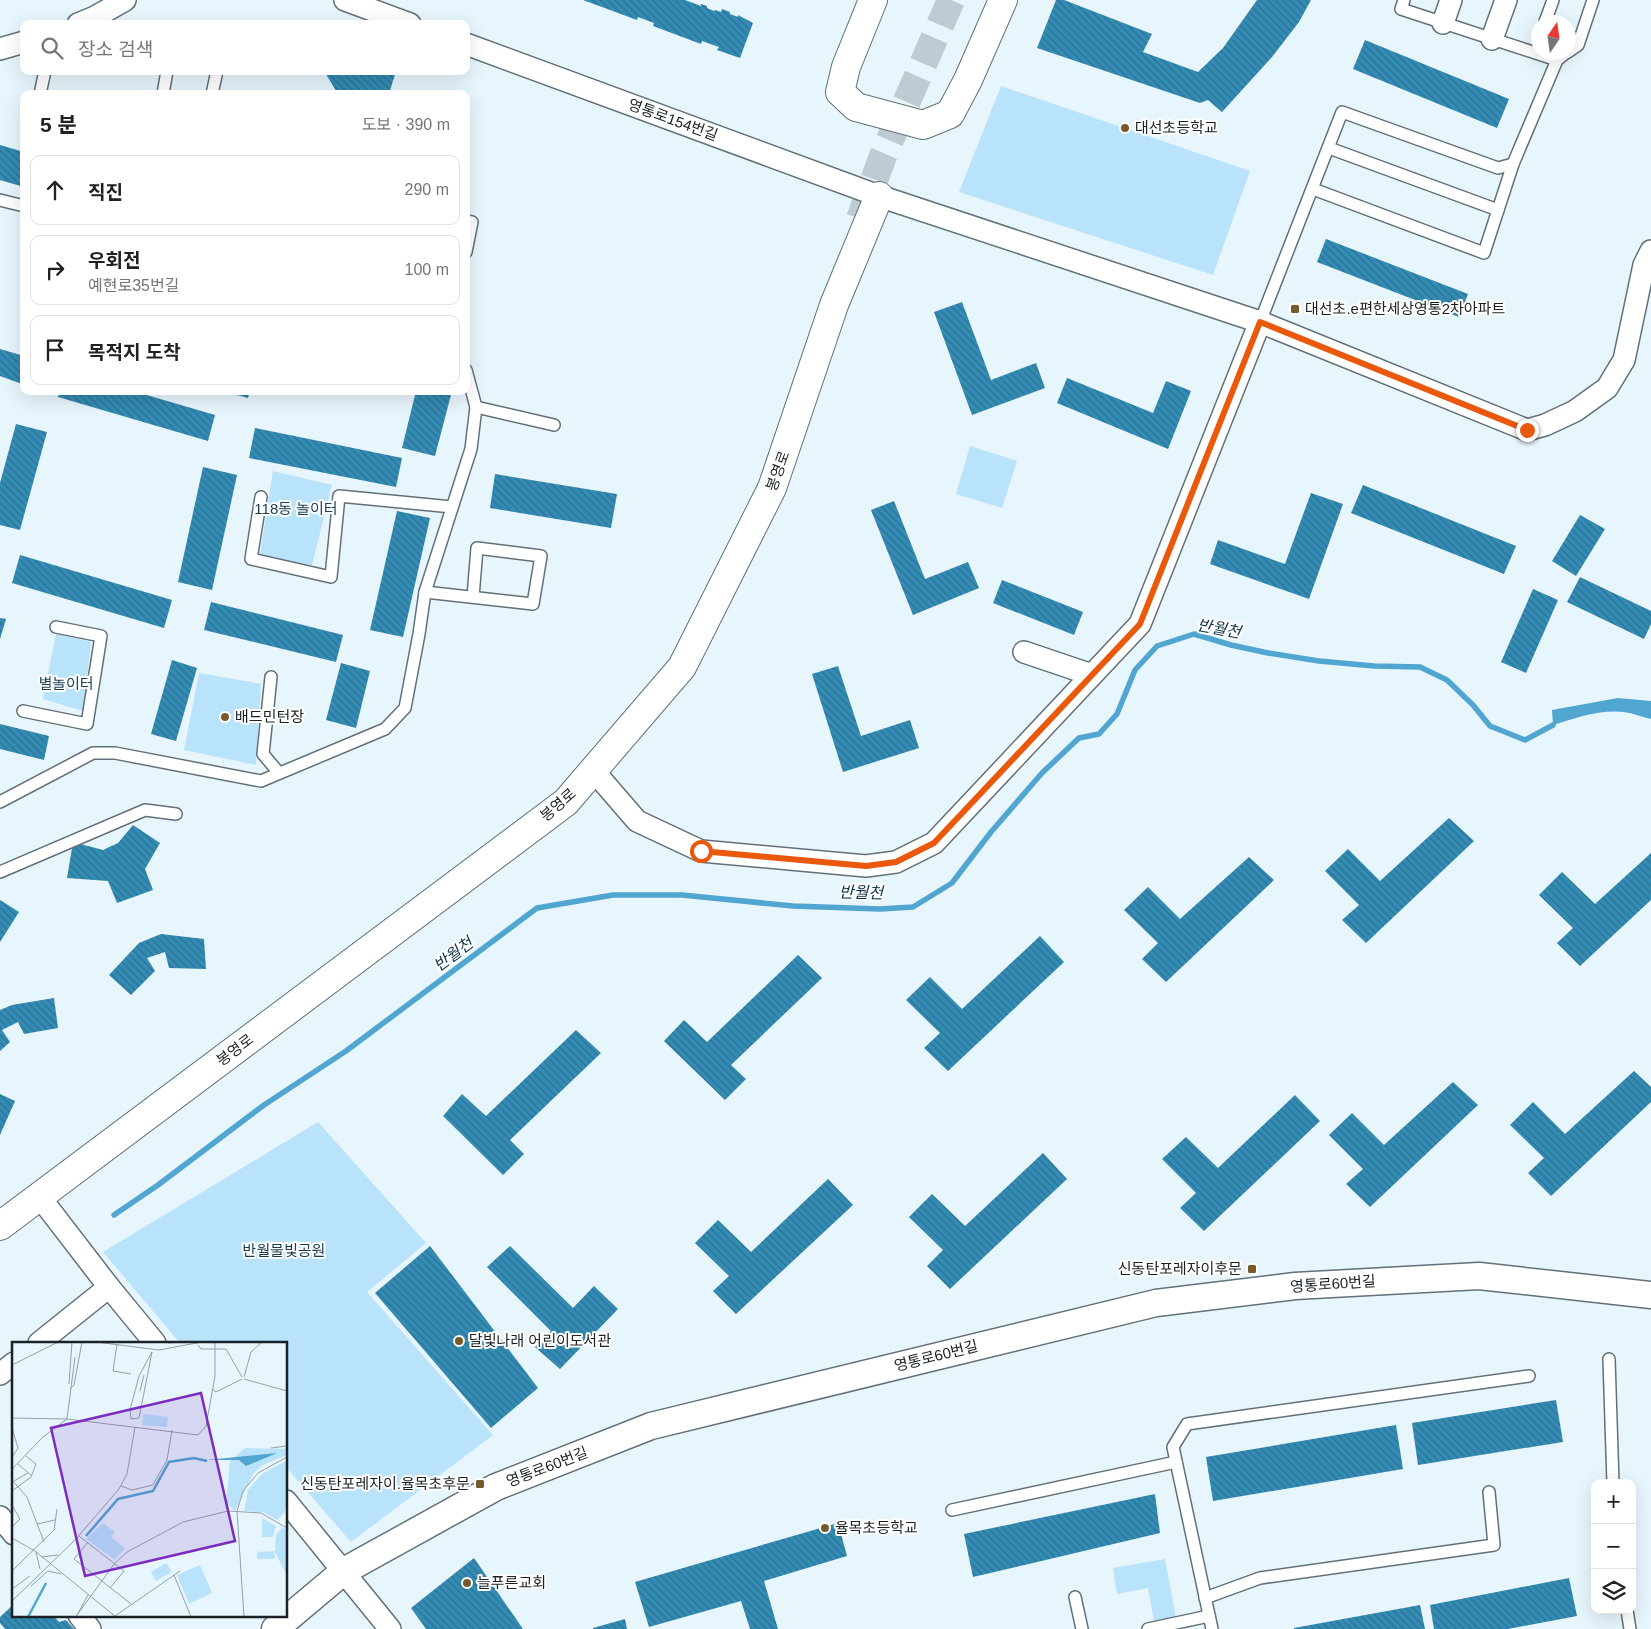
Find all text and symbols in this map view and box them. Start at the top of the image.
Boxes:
north arrow [1531,15,1576,60]
search box [20,20,470,75]
icon: search [38,34,66,62]
text: 장소 검색 [78,39,153,60]
street label: 영통로154번길 [626,95,720,144]
text: 5 분 [40,113,77,136]
text: 도보 · 390 m [362,116,450,133]
place label: 대선초등학교 [1135,119,1218,136]
marker: 대선초등학교 [1119,122,1131,134]
icon: ahead [41,176,69,204]
text: 290 m [405,181,449,198]
text: 직진 [88,182,123,203]
text: 우회전 [88,250,140,271]
icon: right [41,256,69,284]
text: 100 m [405,261,449,278]
text: 예현로35번길 [88,277,179,294]
place label: 대선초.e편한세상영통2차아파트 [1305,300,1505,317]
marker: 대선초.e편한세상영통2차아파트 [1289,303,1301,315]
icon: arrive [41,336,69,364]
text: 목적지 도착 [88,342,181,363]
route end [1516,419,1539,442]
street label: 봉영로 [762,448,793,493]
park label: 118동 놀이터 [254,500,338,517]
water label: 반월천 [1196,616,1244,641]
park label: 별놀이터 [38,675,94,692]
place label: 배드민턴장 [235,708,304,725]
marker: 배드민턴장 [219,711,231,723]
street label: 봉영로 [536,785,579,825]
route start [690,840,713,863]
water label: 반월천 [839,884,885,901]
water label: 반월천 [431,933,478,974]
street label: 봉영로 [213,1030,256,1069]
park label: 반월물빛공원 [243,1242,325,1259]
place label: 신동탄포레자이후문 [1118,1260,1242,1277]
marker: 신동탄포레자이후문 [1246,1263,1258,1275]
street label: 영통로60번길 [1290,1272,1376,1295]
place label: 달빛나래 어린이도서관 [469,1332,611,1349]
marker: 달빛나래 어린이도서관 [453,1335,465,1347]
street label: 영통로60번길 [892,1337,980,1374]
inset map [12,1342,288,1616]
street label: 영통로60번길 [504,1443,590,1490]
place label: 신동탄포레자이.율목초후문 [300,1475,470,1492]
marker: 신동탄포레자이.율목초후문 [474,1478,486,1490]
map controls [1591,1479,1636,1614]
button: + [1591,1479,1636,1524]
place label: 율목초등학교 [835,1519,918,1536]
marker: 율목초등학교 [819,1522,831,1534]
button: − [1591,1524,1636,1569]
button: layers [1591,1569,1636,1614]
place label: 늘푸른교회 [477,1574,546,1591]
marker: 늘푸른교회 [461,1577,473,1589]

